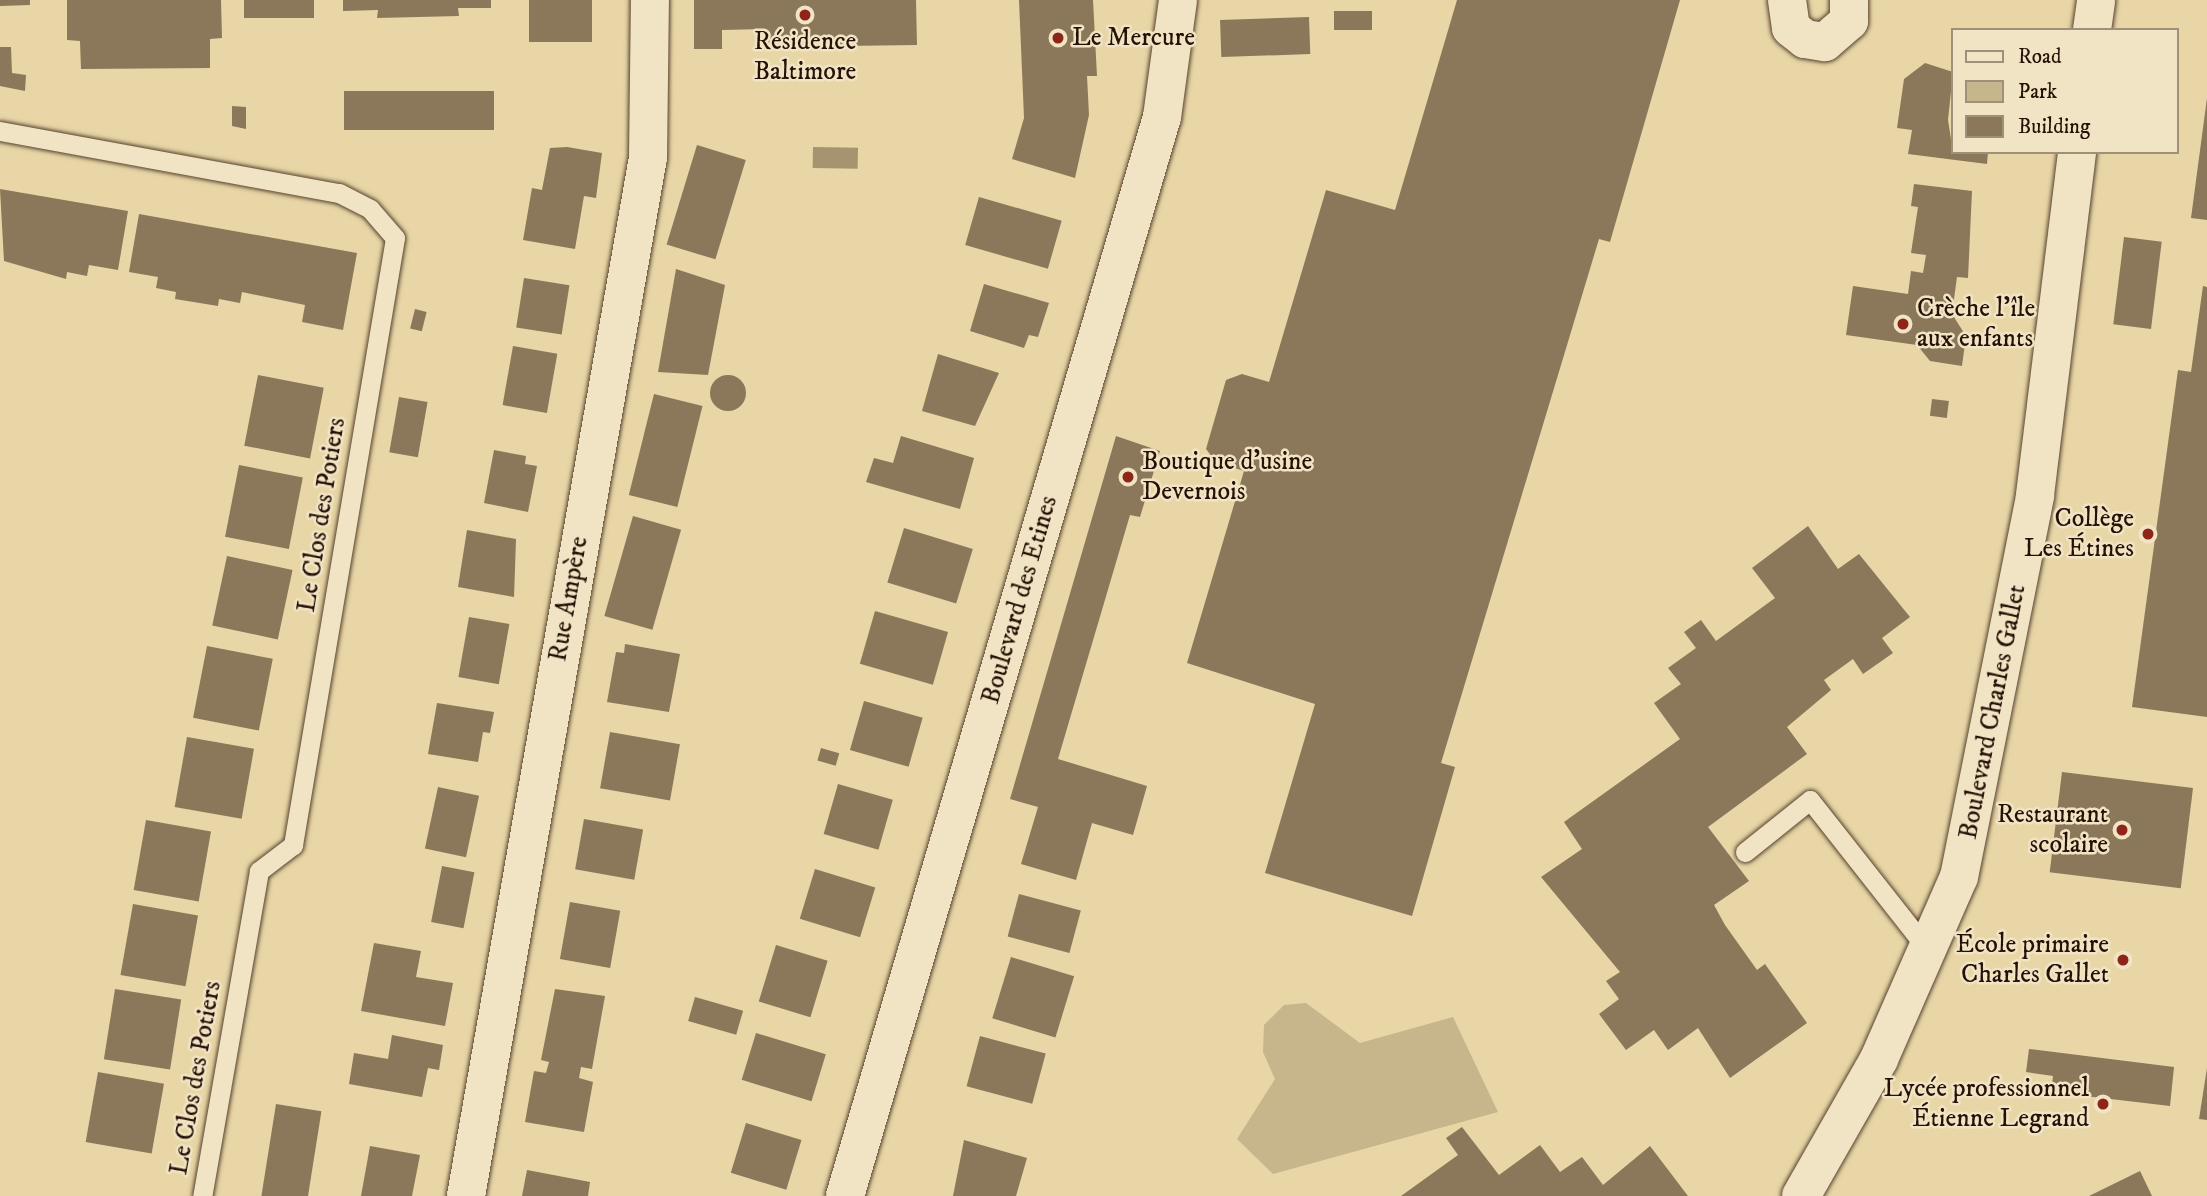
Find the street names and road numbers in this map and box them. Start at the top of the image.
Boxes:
street label: Le Clos des Potiers [291,416,353,614]
street label: Boulevard des Etines [975,492,1065,708]
street label: Rue Ampère [543,534,595,664]
street label: Boulevard Charles Gallet [1953,582,2033,842]
street label: Le Clos des Potiers [164,979,228,1177]

